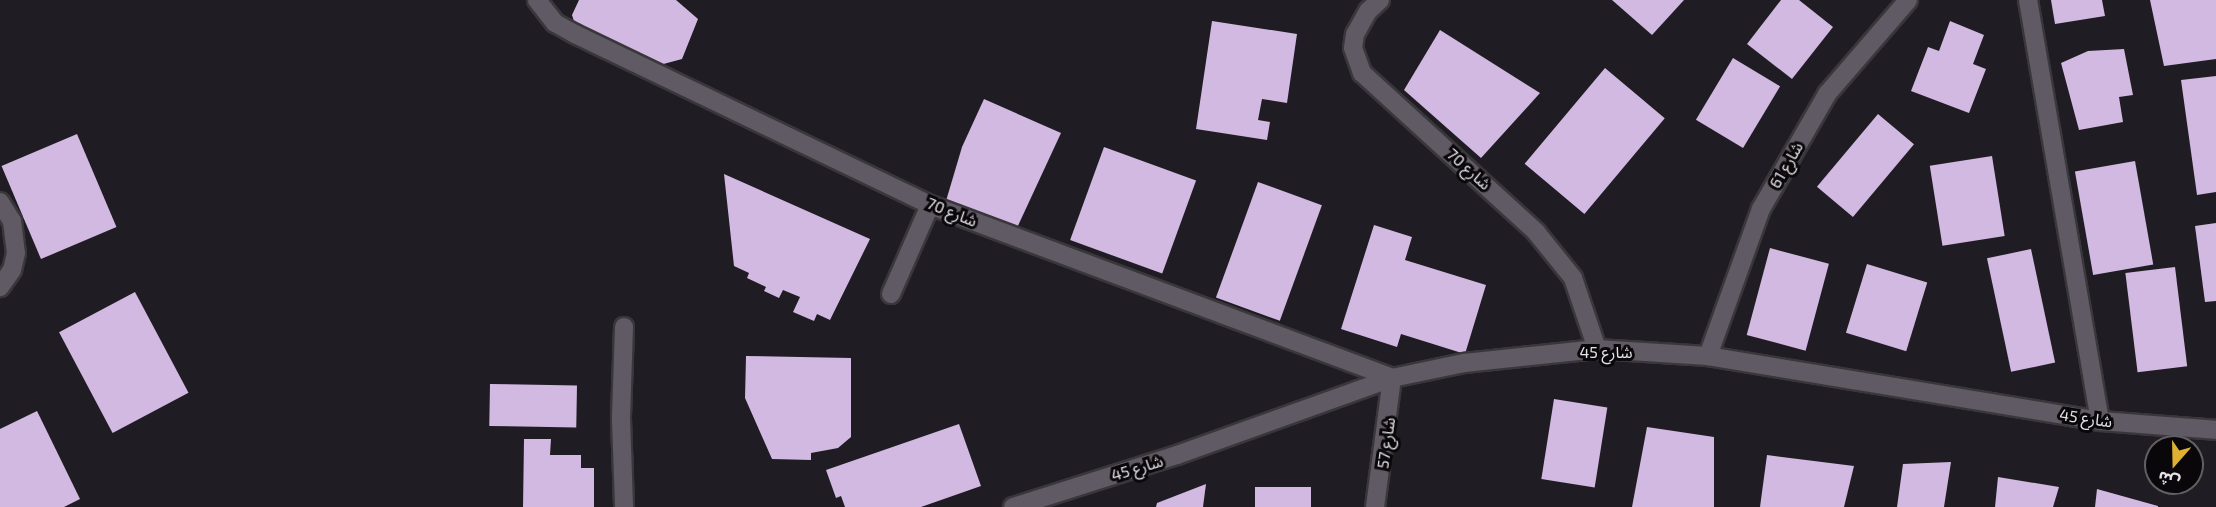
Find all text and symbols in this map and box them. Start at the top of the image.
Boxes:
street label: شارع 61 [1765,138,1807,192]
street label: شارع 70 [1443,144,1495,194]
street label: شارع 70 [924,193,980,231]
street label: شارع 45 [1579,342,1633,362]
street label: شارع 45 [2058,405,2114,431]
street label: شارع 57 [1373,416,1399,470]
north arrow [2144,435,2204,495]
street label: شارع 45 [1109,451,1165,485]
text: ش [2155,468,2182,493]

